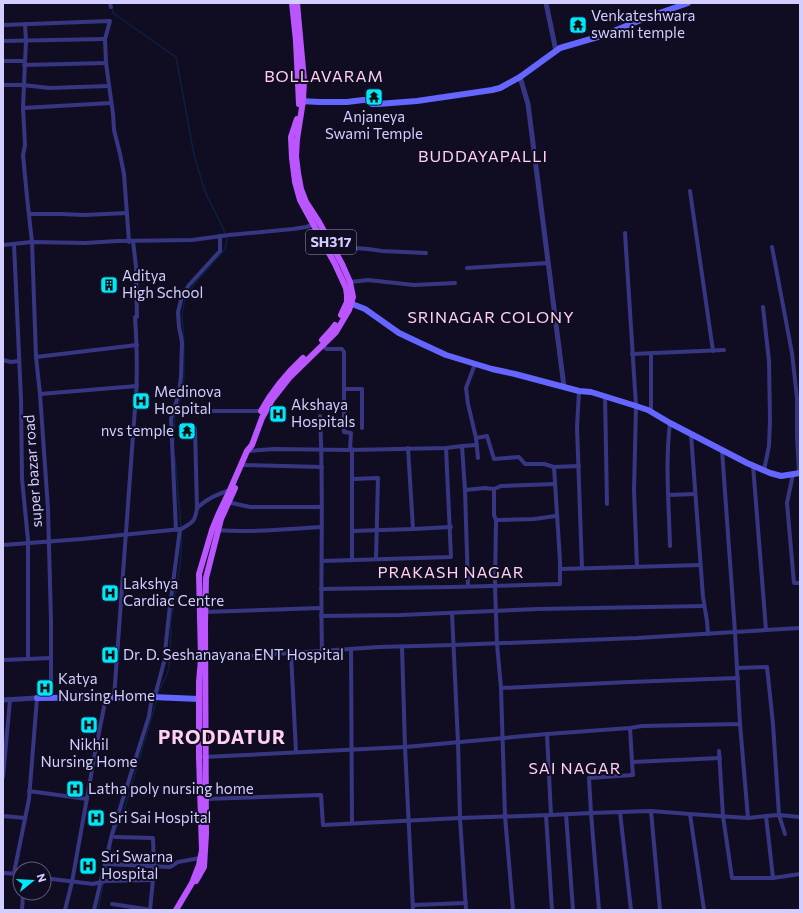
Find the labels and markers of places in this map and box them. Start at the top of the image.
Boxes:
place label: Venkateshwara swami temple [591,6,695,41]
temple icon: Venkateshwara swami temple [568,15,588,35]
temple icon: Anjaneya Swami Temple [364,87,384,107]
place label: Anjaneya Swami Temple [325,107,423,142]
place label: Aditya High School [122,266,203,301]
building icon: Aditya High School [99,275,119,295]
place label: Medinova Hospital [154,382,221,417]
hospital icon: Medinova Hospital [131,391,151,411]
place label: Akshaya Hospitals [291,395,355,430]
hospital icon: Akshaya Hospitals [268,404,288,424]
place label: nvs temple [101,421,174,439]
temple icon: nvs temple [177,421,197,441]
place label: Lakshya Cardiac Centre [123,574,224,609]
hospital icon: Lakshya Cardiac Centre [100,583,120,603]
hospital icon: Dr. D. Seshanayana ENT Hospital [100,645,120,665]
place label: Dr. D. Seshanayana ENT Hospital [123,645,344,663]
place label: Katya Nursing Home [58,669,155,704]
hospital icon: Katya Nursing Home [35,678,55,698]
hospital icon: Nikhil Nursing Home [79,715,99,735]
place label: Nikhil Nursing Home [41,735,138,770]
hospital icon: Latha poly nursing home [65,779,85,799]
place label: Latha poly nursing home [88,779,254,797]
hospital icon: Sri Sai Hospital [86,808,106,828]
place label: Sri Sai Hospital [109,808,211,826]
place label: Sri Swarna Hospital [101,847,173,882]
hospital icon: Sri Swarna Hospital [78,856,98,876]

